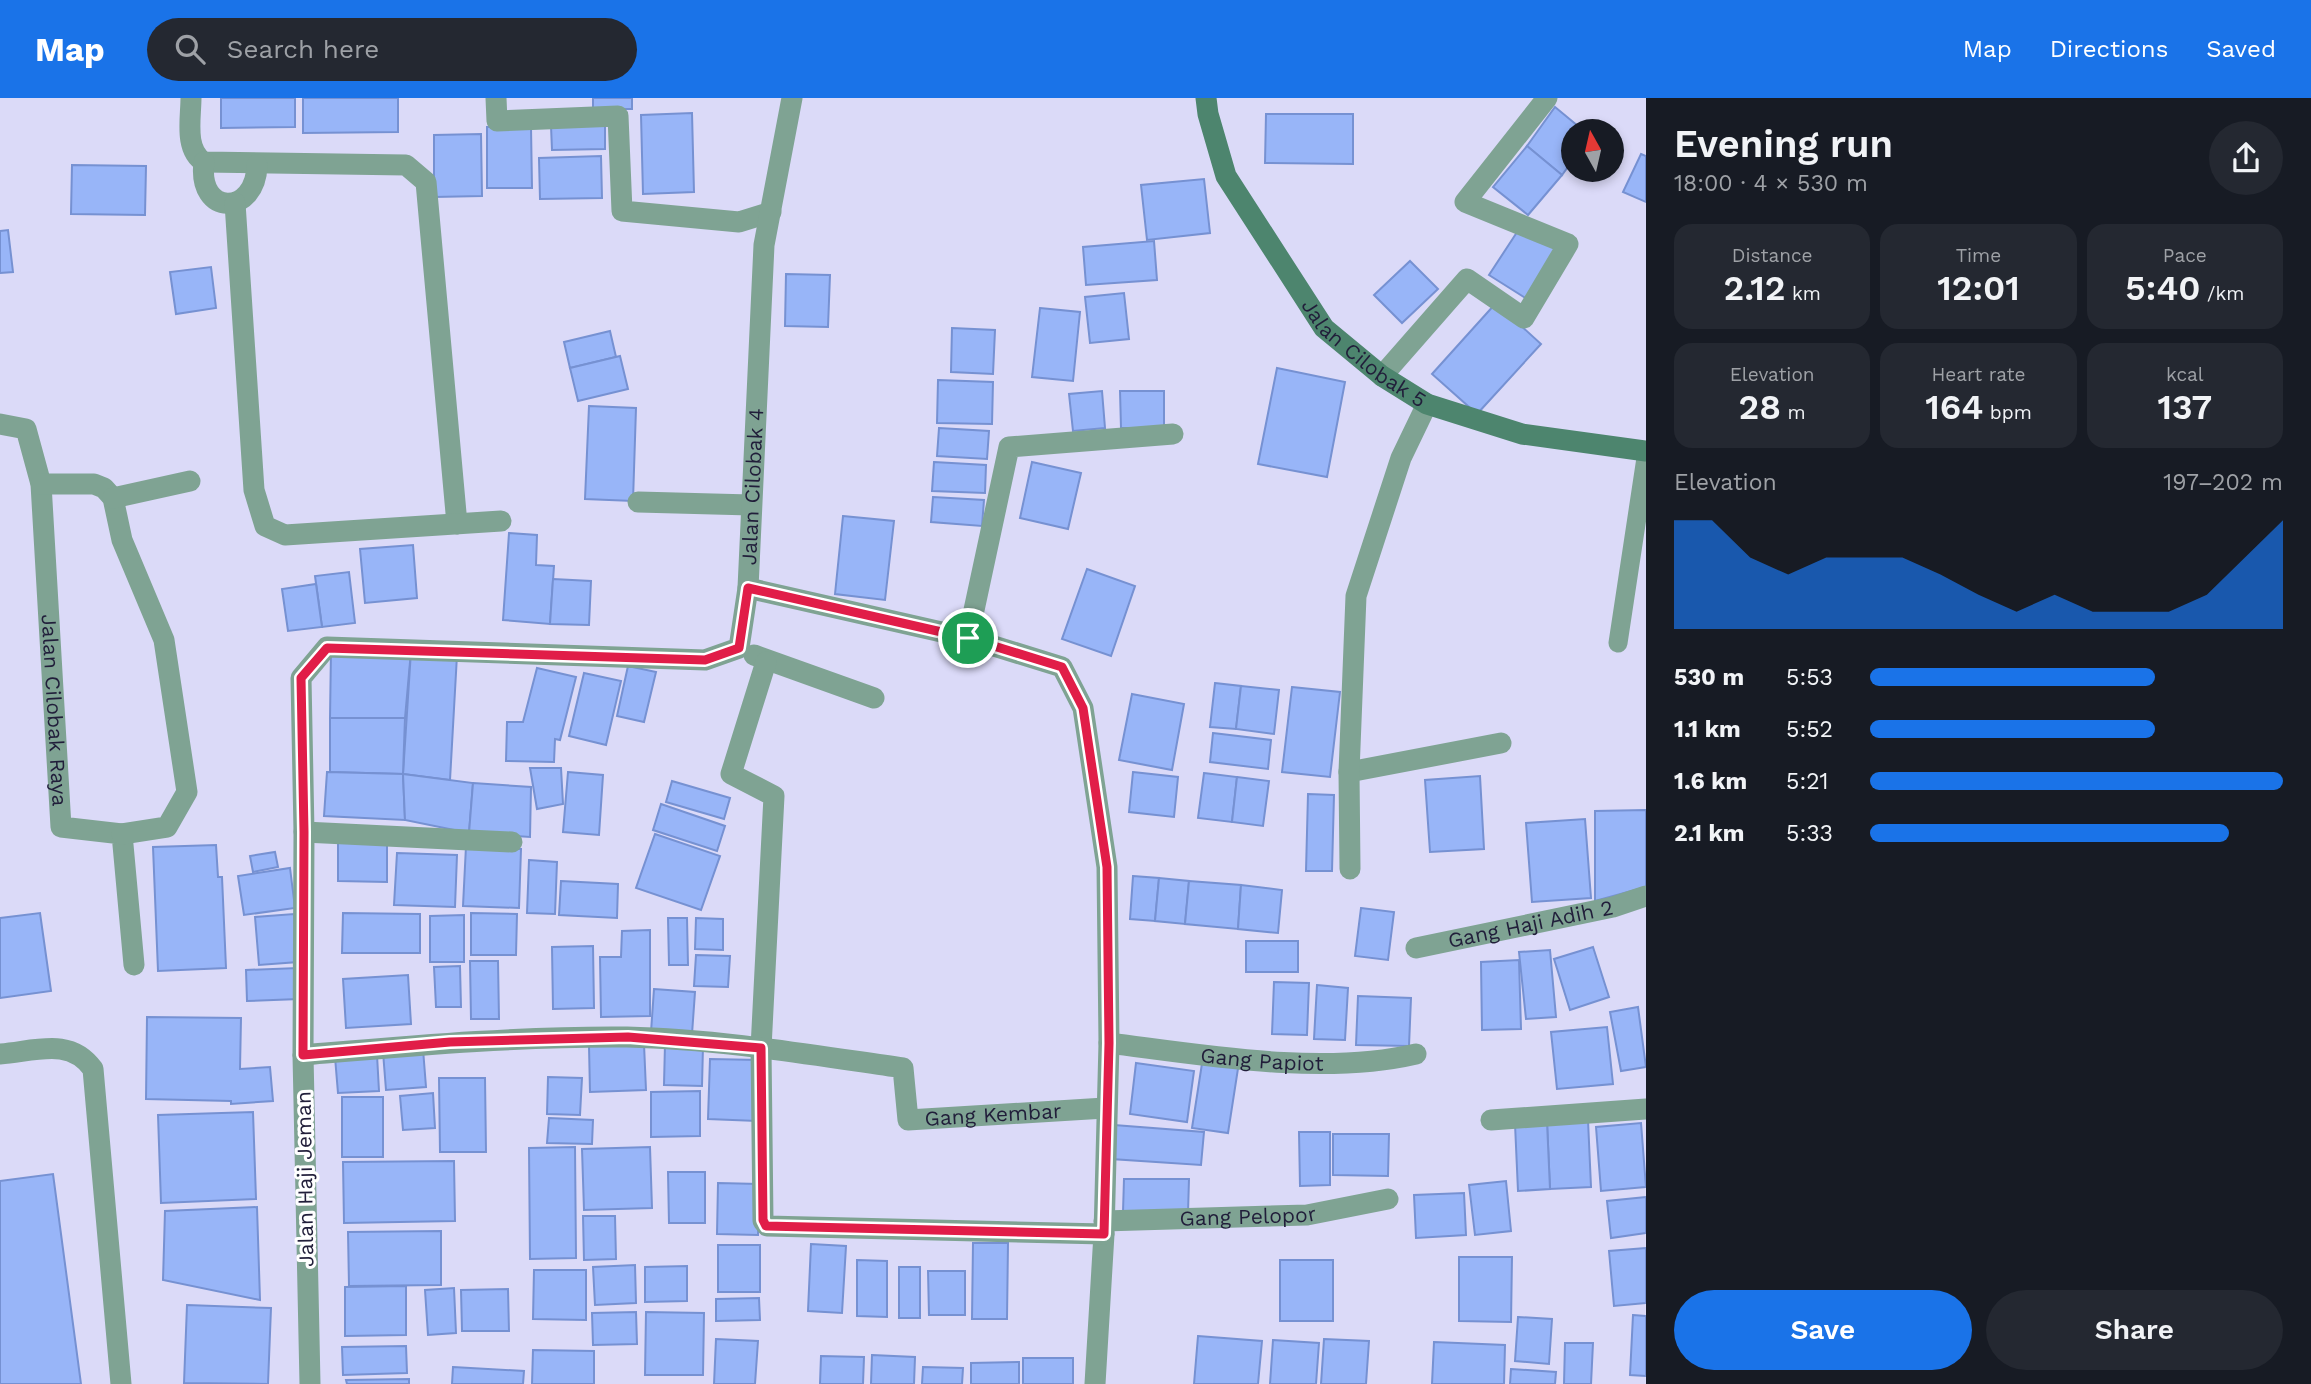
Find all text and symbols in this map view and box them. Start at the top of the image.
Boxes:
search box [147,18,637,81]
text: Map [35,30,105,69]
icon: search [171,30,209,68]
text: Search here [227,34,379,64]
text: Map [1963,35,2012,63]
text: Directions [2050,35,2168,63]
text: Saved [2206,35,2276,63]
north arrow [1561,119,1624,182]
map controls [1561,119,1624,182]
button: share [2209,121,2283,195]
text: Evening run [1674,122,1893,166]
text: 18:00 · 4 × 530 m [1674,170,1868,197]
text: Distance [1732,244,1813,267]
text: Time [1956,244,2001,267]
text: Pace [2163,244,2207,267]
text: 2.12 [1723,267,1785,309]
text: 12:01 [1937,267,2020,309]
text: 5:40 [2125,267,2201,309]
text: km [1785,282,1821,305]
text: /km [2201,282,2244,305]
street label: Jalan Cilobak 5 [1297,294,1431,412]
text: Elevation [1730,363,1815,386]
text: Heart rate [1932,363,2025,386]
text: kcal [2166,363,2204,386]
text: 28 [1739,386,1781,428]
text: 164 [1925,386,1983,428]
text: 137 [2157,386,2212,428]
text: m [1781,401,1806,424]
text: bpm [1983,401,2032,424]
street label: Jalan Cilobak 4 [736,407,768,566]
text: Elevation [1674,469,1777,496]
text: 197–202 m [2163,469,2283,496]
pin [938,608,998,668]
street label: Jalan Cilobak Raya [37,613,73,807]
icon: arrive [949,619,987,657]
text: 530 m [1674,664,1744,691]
text: 5:53 [1786,664,1833,691]
text: 1.1 km [1674,716,1741,743]
text: 5:52 [1786,716,1833,743]
text: 1.6 km [1674,768,1747,795]
text: 5:21 [1786,768,1829,795]
text: 2.1 km [1674,820,1745,847]
text: 5:33 [1786,820,1833,847]
street label: Gang Haji Adih 2 [1446,894,1615,953]
street label: Gang Papiot [1199,1042,1324,1076]
street label: Jalan Haji Jeman [290,1091,319,1267]
street label: Gang Kembar [924,1098,1063,1131]
street label: Gang Pelopor [1179,1200,1319,1231]
button: Save [1674,1290,1972,1370]
button: Share [1986,1290,2283,1370]

